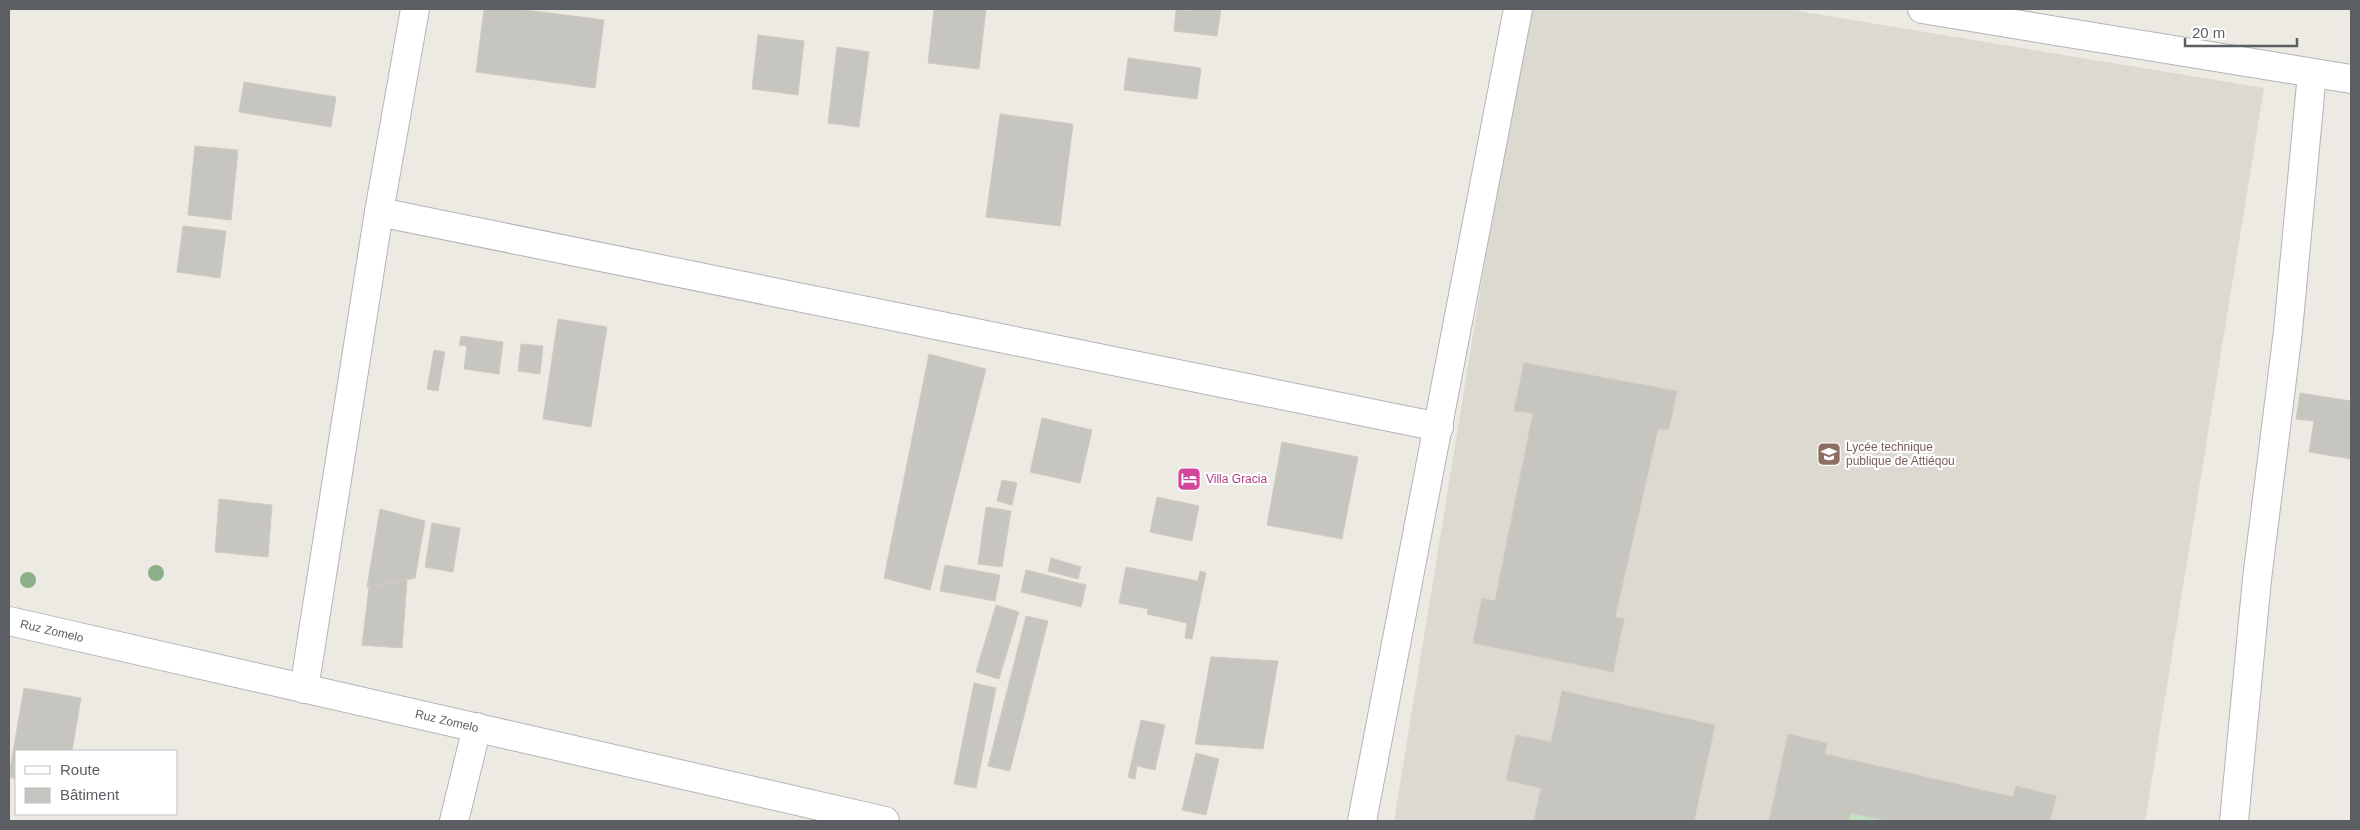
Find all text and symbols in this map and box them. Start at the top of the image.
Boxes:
scale bar [2185,15,2298,47]
text: 20 m [2192,24,2225,41]
place label: Lycée technique publique de Attiéqou [1846,440,1955,468]
school or university icon: Lycée technique publique de Attiéqou [1816,441,1842,467]
hotel icon: Villa Gracia [1176,466,1202,492]
place label: Villa Gracia [1206,472,1267,486]
street label: Ruz Zomelo [19,617,85,645]
street label: Ruz Zomelo [414,707,480,735]
legend [15,750,178,815]
text: Route [60,761,100,778]
text: Bâtiment [60,786,120,803]

